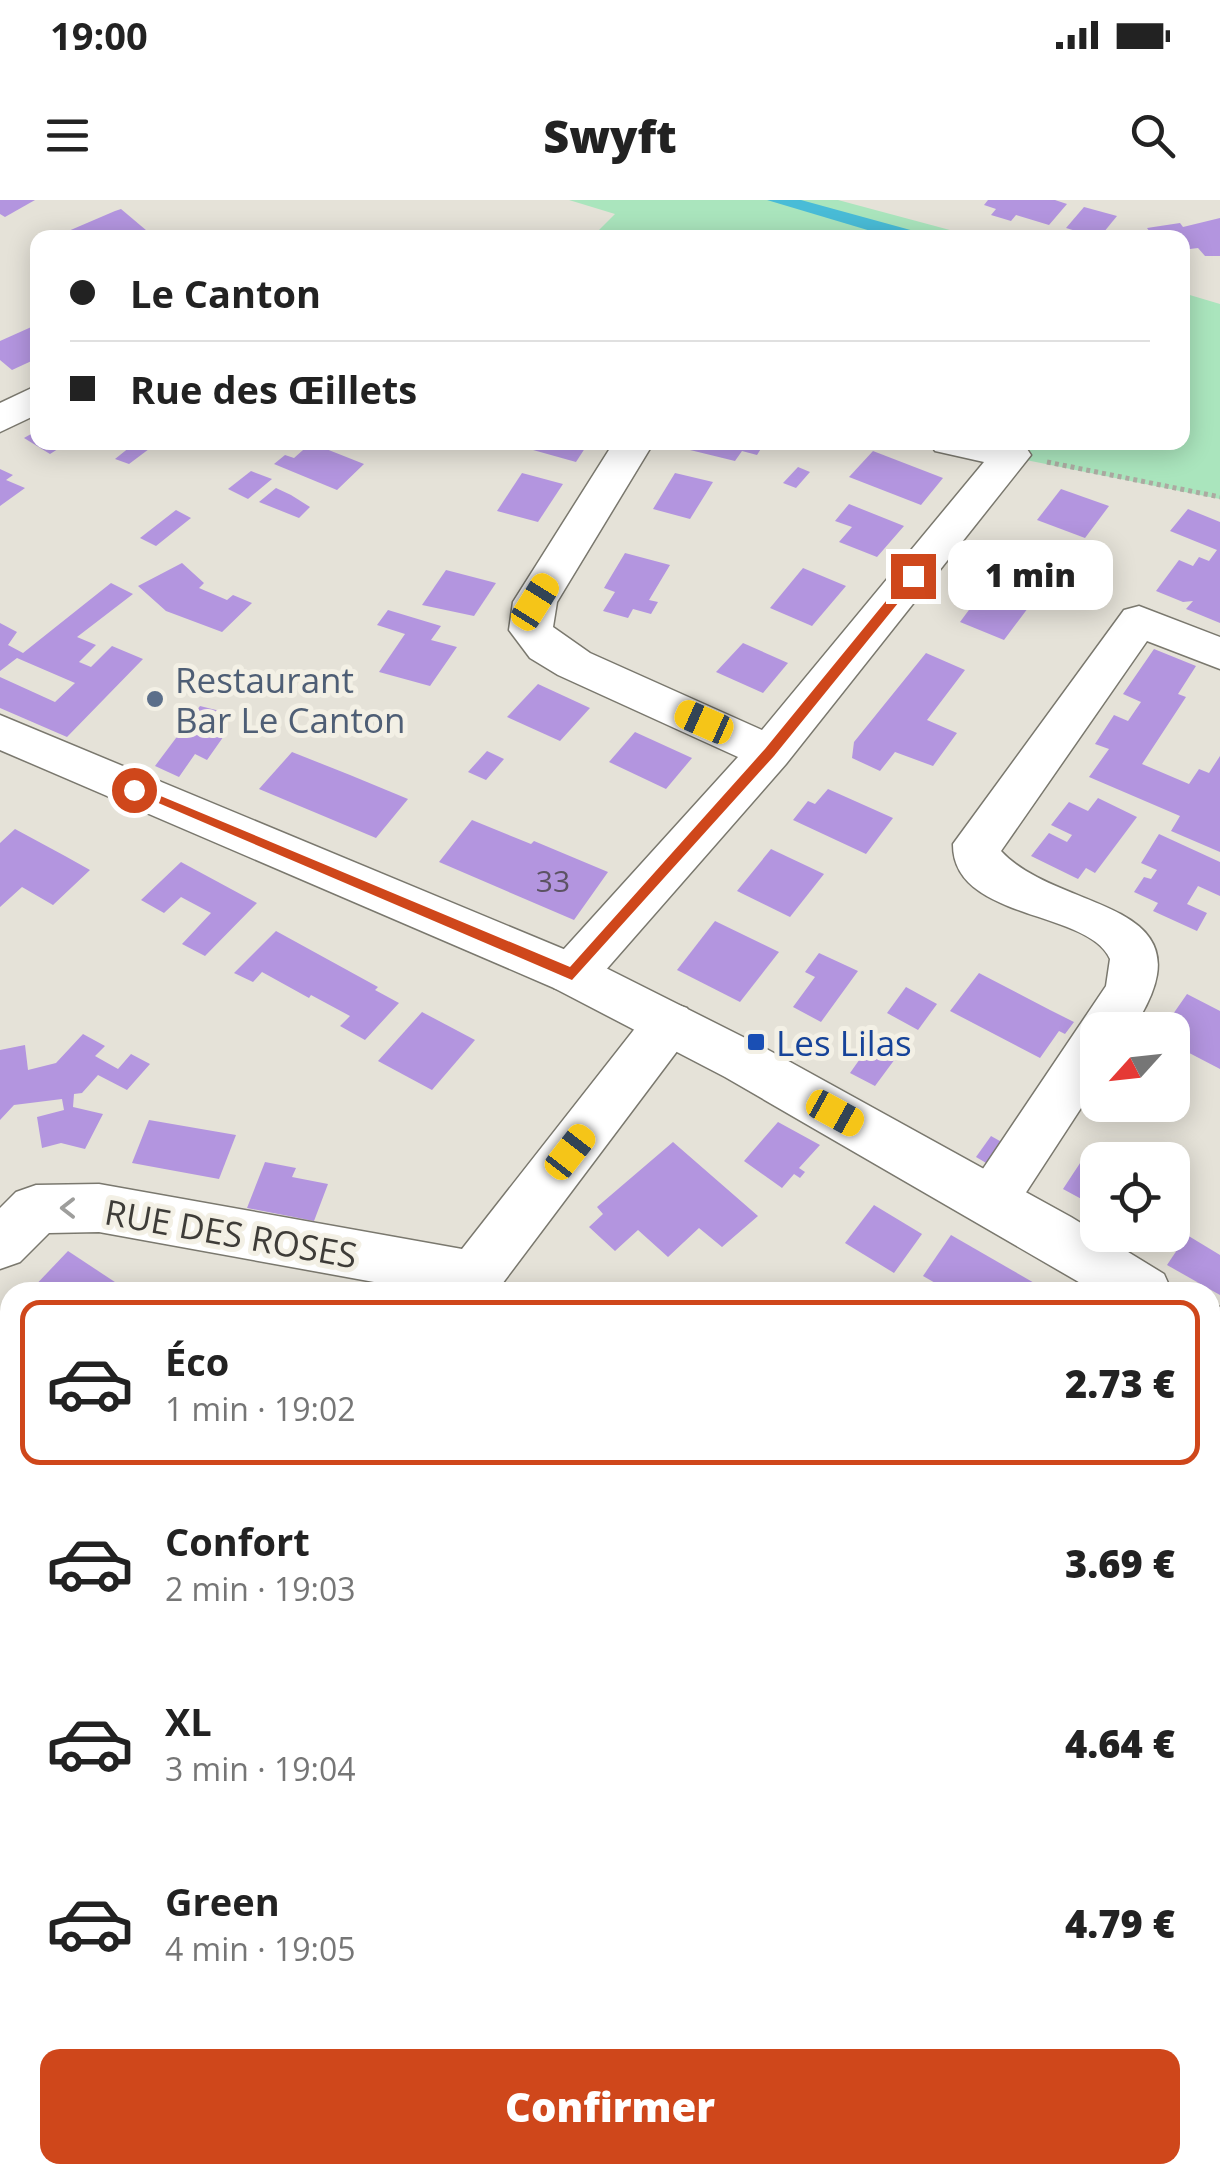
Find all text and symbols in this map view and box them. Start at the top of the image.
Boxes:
text: 19:00 [50,9,148,61]
text: Swyft [543,105,677,166]
icon: menu [40,108,95,163]
icon: search [1125,108,1180,163]
text: Le Canton [130,267,321,319]
text: Rue des Œillets [130,363,417,415]
callout: 1 min [948,541,1113,611]
text: 1 min [985,553,1076,596]
route end [891,554,936,599]
car [506,569,564,635]
place label: Restaurant Bar Le Canton [175,656,405,743]
marker: Restaurant Bar Le Canton [144,688,166,710]
car [670,696,738,748]
route start [112,768,157,813]
house number: 33 [536,860,570,901]
north arrow [1080,1012,1190,1122]
map controls [1080,1012,1190,1252]
place label: Les Lilas [776,1019,912,1066]
marker: Les Lilas [745,1031,767,1053]
car [801,1085,869,1141]
car [540,1119,600,1185]
button: locate [1080,1142,1190,1252]
street label: RUE DES ROSES [101,1188,361,1278]
one-way arrow [60,1198,76,1219]
text: Éco [165,1335,229,1387]
icon: car [45,1338,135,1428]
text: 2.73 € [1065,1357,1175,1409]
text: 1 min · 19:02 [165,1387,356,1430]
text: Confort [165,1515,310,1567]
icon: car [45,1518,135,1608]
text: 3.69 € [1065,1537,1175,1589]
text: 2 min · 19:03 [165,1567,356,1610]
text: XL [165,1695,212,1747]
icon: car [45,1698,135,1788]
text: 4.64 € [1065,1717,1175,1769]
text: 3 min · 19:04 [165,1747,356,1790]
text: Green [165,1875,280,1927]
icon: car [45,1878,135,1968]
text: 4.79 € [1065,1897,1175,1949]
text: 4 min · 19:05 [165,1927,356,1970]
button: Confirmer [40,2049,1180,2164]

